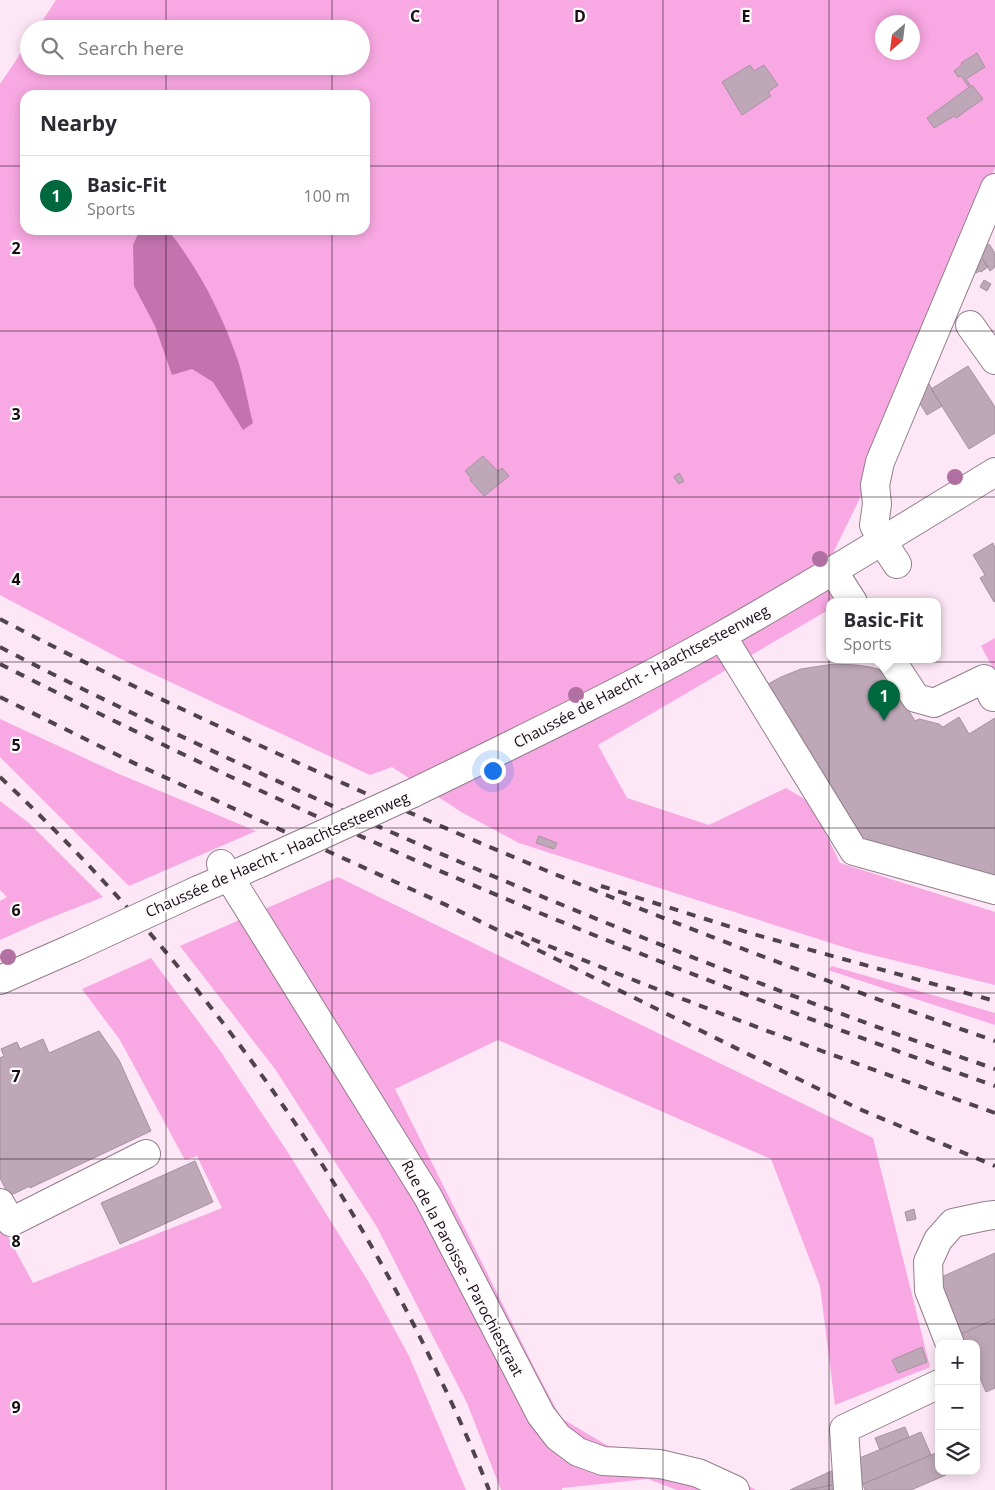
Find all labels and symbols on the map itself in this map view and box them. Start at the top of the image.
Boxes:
text: C [410,5,420,27]
text: D [574,5,586,27]
text: E [742,5,751,27]
north arrow [875,15,920,60]
text: 2 [11,237,21,259]
text: 3 [11,403,21,425]
text: 4 [11,568,21,590]
street label: Chaussée de Haecht - Haachtsesteenweg [510,600,772,752]
pin: 1 [868,680,900,721]
text: 5 [11,734,21,756]
your location [480,758,506,784]
street label: Chaussée de Haecht - Haachtsesteenweg [142,787,412,921]
text: 6 [11,899,21,921]
text: 7 [11,1065,21,1087]
street label: Rue de la Paroisse - Parochiestraat [397,1157,529,1379]
text: 8 [11,1230,21,1252]
text: 9 [11,1396,21,1418]

